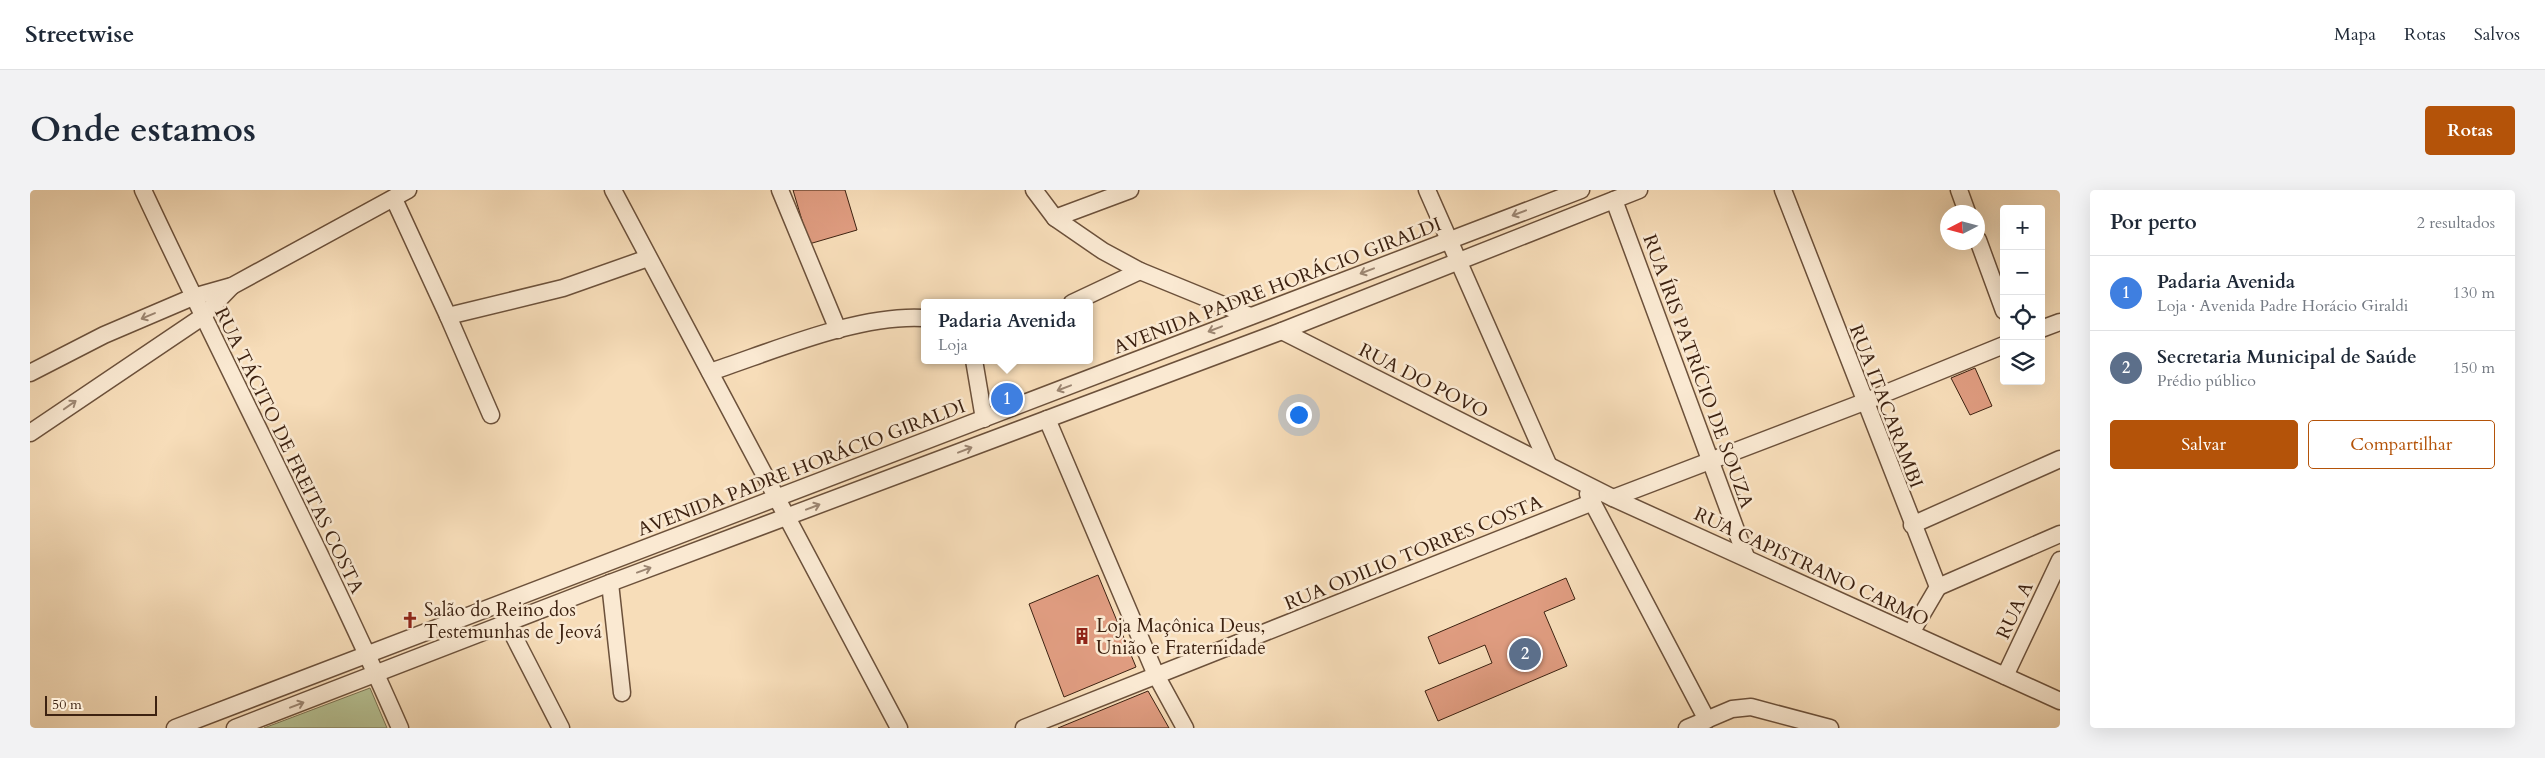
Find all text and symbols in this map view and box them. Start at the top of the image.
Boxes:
text: Streetwise [25,18,134,51]
text: Mapa [2334,22,2376,47]
text: Rotas [2404,22,2446,47]
text: Salvos [2474,22,2520,47]
text: Onde estamos [30,106,256,154]
button: Rotas [2425,106,2515,155]
north arrow [1940,205,1985,250]
map controls [2000,205,2045,385]
button: + [2000,205,2045,250]
text: Por perto [2110,208,2197,237]
one-way arrow [1512,209,1527,219]
street label: AVENIDA PADRE HORÁCIO GIRALDI [1110,211,1445,361]
text: 2 resultados [2417,212,2495,234]
street label: RUA ÍRIS PATRÍCIO DE SOUZA [1636,231,1760,512]
button: − [2000,250,2045,295]
one-way arrow [1360,267,1375,277]
text: Padaria Avenida [2157,269,2295,295]
text: 1 [2122,282,2130,304]
text: 130 m [2453,282,2495,304]
button: locate [2000,295,2045,340]
text: Loja · Avenida Padre Horácio Giraldi [2157,295,2408,317]
popup [921,299,1093,364]
street label: RUA TÁCITO DE FREITAS COSTA [208,303,370,598]
text: Padaria Avenida [938,308,1076,334]
one-way arrow [141,312,156,322]
street label: RUA ITACARAMBI [1843,321,1929,492]
one-way arrow [1208,325,1223,334]
text: Loja [938,334,968,356]
street label: RUA DO POVO [1354,337,1493,425]
button: layers [2000,340,2045,385]
text: Secretaria Municipal de Saúde [2157,344,2417,370]
text: 2 [2122,357,2130,379]
text: 150 m [2453,357,2495,379]
text: Prédio público [2157,370,2256,392]
pin: 1 [991,380,1023,418]
one-way arrow [1056,384,1072,393]
street label: AVENIDA PADRE HORÁCIO GIRALDI [634,393,969,543]
one-way arrow [63,399,77,410]
your location [1286,402,1312,428]
button: Salvar [2110,420,2298,469]
button: Compartilhar [2308,420,2495,469]
one-way arrow [957,445,972,454]
street label: RUA ODILIO TORRES COSTA [1281,489,1547,617]
street label: RUA CAPISTRANO CARMO [1690,501,1933,633]
one-way arrow [804,502,820,511]
one-way arrow [636,565,651,574]
street label: RUA A [1990,577,2040,643]
place label: Salão do Reino dos Testemunhas de Jeová [424,597,602,645]
church icon: Salão do Reino dos Testemunhas de Jeová [400,610,420,630]
place label: Loja Maçônica Deus, União e Fraternidade [1096,613,1266,661]
building icon: Loja Maçônica Deus, União e Fraternidade [1072,626,1092,646]
pin: 2 [1509,635,1541,673]
scale bar [45,693,158,716]
text: 50 m [52,695,82,714]
one-way arrow [289,700,304,709]

